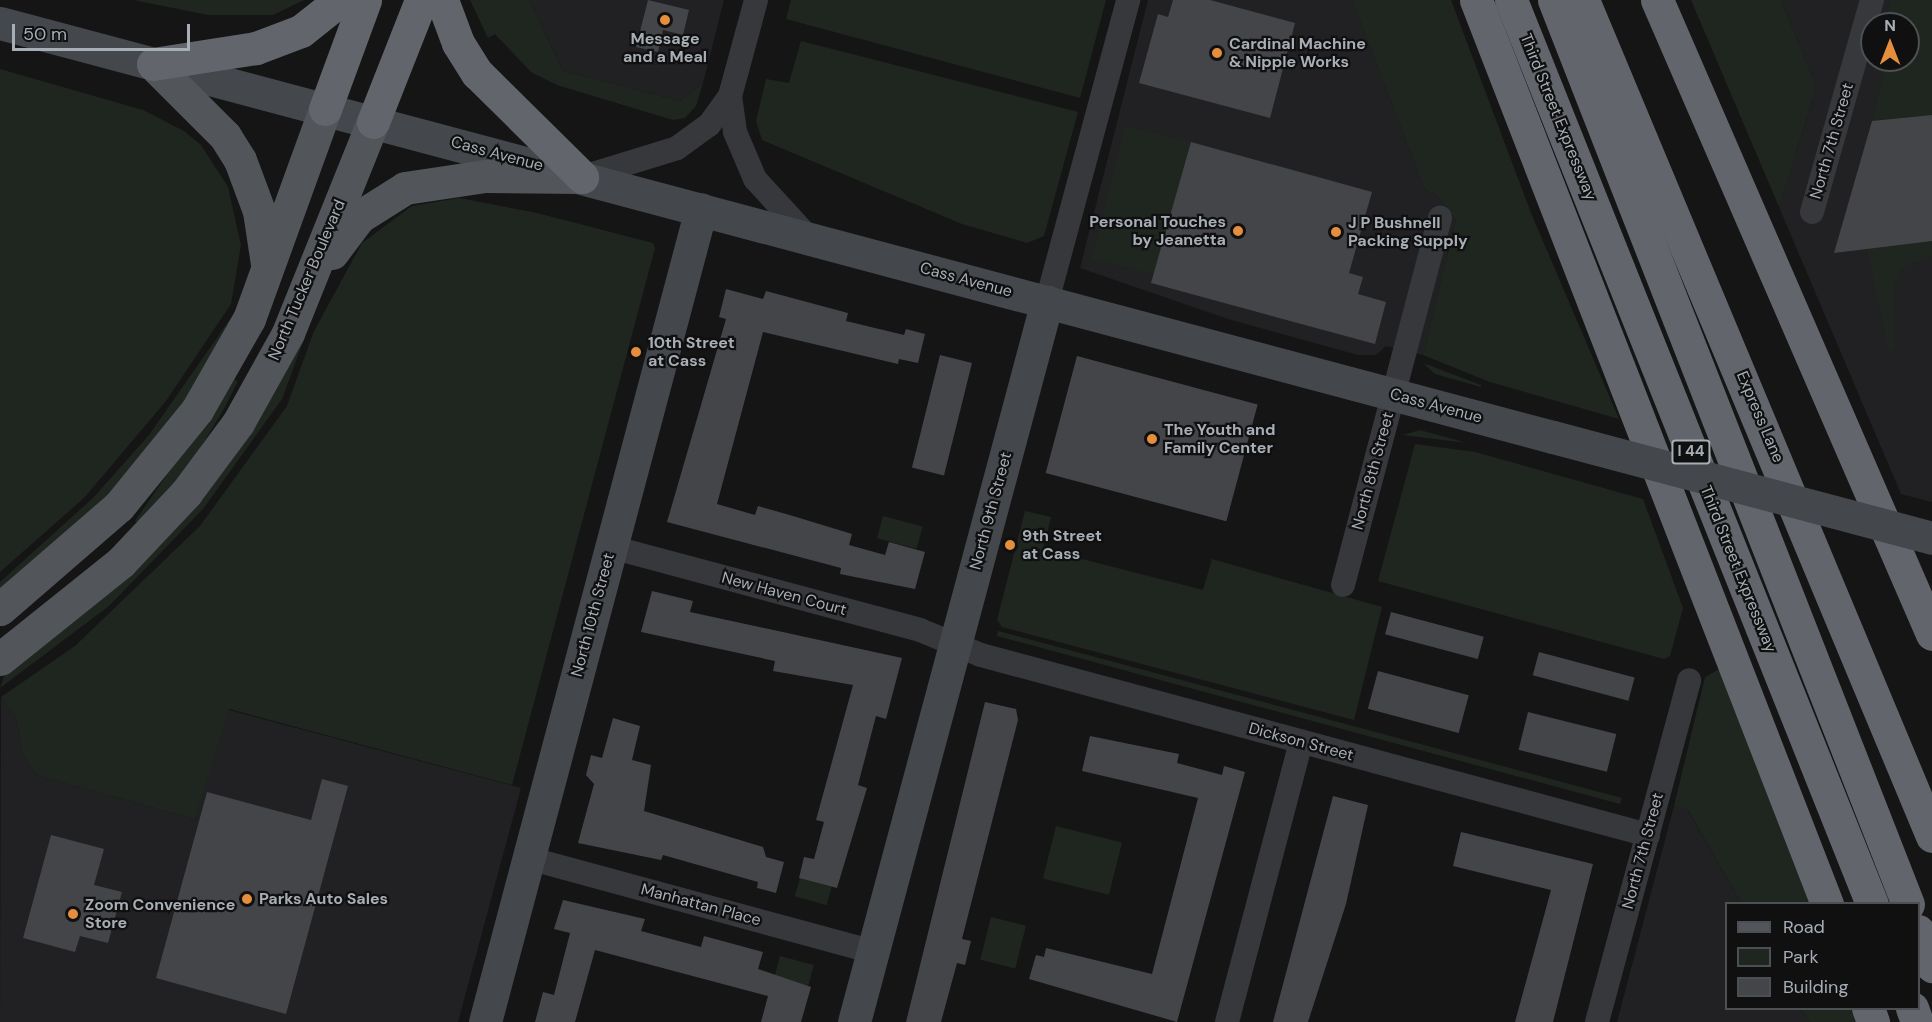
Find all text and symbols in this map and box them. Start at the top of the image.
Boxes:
scale bar [15,12,194,50]
north arrow [1860,12,1920,72]
marker: Message and a Meal [658,13,672,27]
text: N [1884,15,1896,36]
text: 50 m [23,22,67,46]
place label: Message and a Meal [623,29,707,67]
street label: Third Street Expressway [1516,31,1600,203]
place label: Cardinal Machine & Nipple Works [1229,34,1366,72]
marker: Cardinal Machine & Nipple Works [1210,46,1224,60]
street label: North 7th Street [1806,81,1858,201]
street label: Cass Avenue [449,132,545,176]
street label: North Tucker Boulevard [264,197,350,363]
place label: Personal Touches by Jeanetta [1089,212,1226,250]
place label: J P Bushnell Packing Supply [1348,213,1468,251]
marker: Personal Touches by Jeanetta [1231,224,1245,238]
marker: J P Bushnell Packing Supply [1329,225,1343,239]
street label: Cass Avenue [918,258,1014,302]
place label: 10th Street at Cass [648,333,735,371]
marker: 10th Street at Cass [629,345,643,359]
street label: Express Lane [1732,368,1788,466]
street label: Cass Avenue [1388,384,1484,428]
street label: North 8th Street [1348,410,1398,532]
place label: The Youth and Family Center [1164,420,1275,458]
marker: The Youth and Family Center [1145,432,1159,446]
road number: I 44 [1670,440,1712,464]
street label: North 9th Street [966,450,1016,572]
street label: Third Street Expressway [1696,483,1780,655]
place label: 9th Street at Cass [1022,526,1102,564]
marker: 9th Street at Cass [1003,538,1017,552]
street label: North 10th Street [567,551,619,679]
street label: New Haven Court [719,568,849,620]
street label: Dickson Street [1246,719,1356,765]
street label: North 7th Street [1618,791,1668,911]
street label: Manhattan Place [639,880,763,930]
place label: Parks Auto Sales [259,889,388,909]
marker: Parks Auto Sales [240,892,254,906]
place label: Zoom Convenience Store [85,895,235,933]
legend [1725,902,1920,1010]
marker: Zoom Convenience Store [66,907,80,921]
text: Road [1783,915,1825,939]
text: Park [1783,945,1819,969]
text: Building [1783,975,1848,999]

